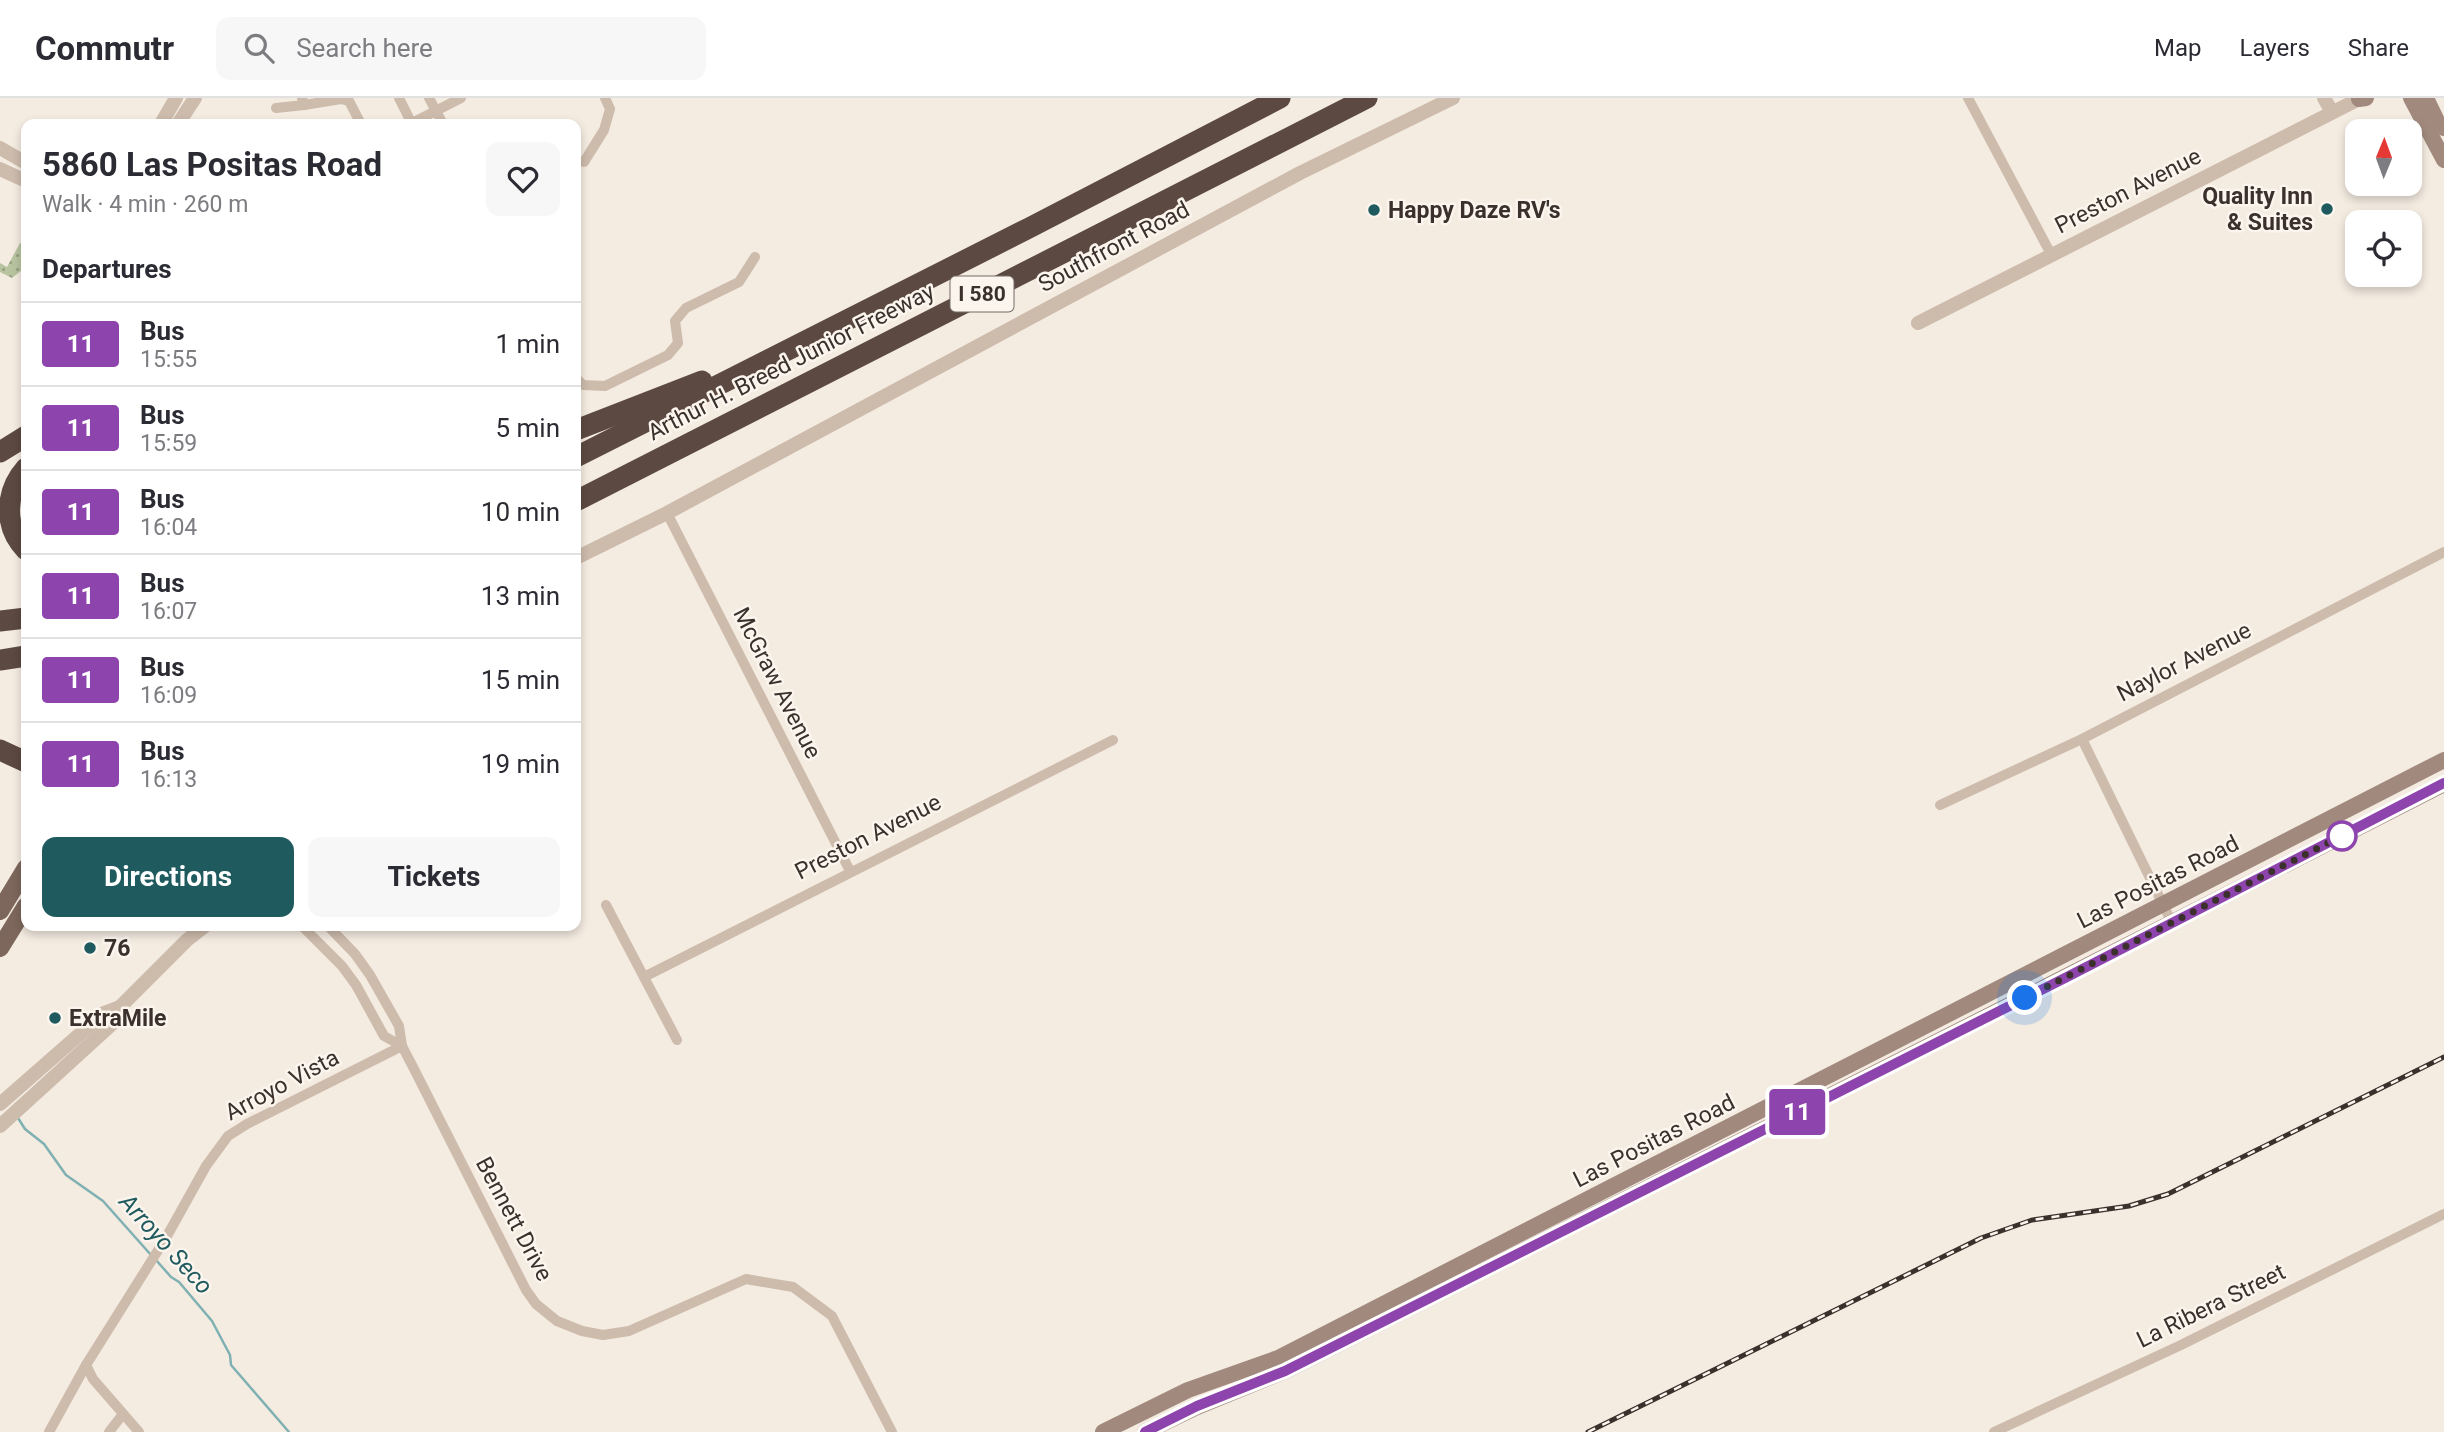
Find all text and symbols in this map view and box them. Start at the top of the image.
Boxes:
search box [216,17,706,80]
text: Commutr [35,29,174,68]
icon: search [240,29,278,67]
text: Search here [296,33,433,63]
text: Map [2154,34,2202,62]
text: Layers [2240,34,2310,62]
text: Share [2348,34,2409,62]
north arrow [2345,119,2422,196]
map controls [2345,119,2422,287]
button: heart [486,142,560,216]
street label: Preston Avenue [2051,143,2205,239]
text: 5860 Las Positas Road [42,145,382,184]
place label: Quality Inn & Suites [2202,183,2313,236]
text: Walk · 4 min · 260 m [42,191,248,218]
street label: Southfront Road [1034,196,1194,298]
place label: Happy Daze RV's [1388,197,1561,224]
marker: Quality Inn & Suites [2319,201,2335,217]
marker: Happy Daze RV's [1366,202,1382,218]
button: locate [2345,210,2422,287]
text: Departures [42,254,172,284]
road number: I 580 [950,276,1014,312]
street label: Arthur H. Breed Junior Freeway [643,278,939,446]
text: Bus [140,316,185,346]
text: 1 min [495,329,560,359]
text: 11 [67,330,94,358]
text: 15:55 [140,346,197,373]
text: Bus [140,400,185,430]
text: 5 min [495,413,560,443]
text: 11 [67,414,94,442]
text: 15:59 [140,430,197,457]
text: Bus [140,484,185,514]
text: 10 min [481,497,560,527]
text: 11 [67,498,94,526]
text: 16:04 [140,514,197,541]
text: Bus [140,568,185,598]
text: 13 min [481,581,560,611]
text: 11 [67,582,94,610]
text: 16:07 [140,598,197,625]
street label: McGraw Avenue [727,603,827,763]
street label: Naylor Avenue [2112,617,2256,707]
text: Bus [140,652,185,682]
text: 15 min [481,665,560,695]
text: 11 [67,666,94,694]
text: 16:09 [140,682,197,709]
text: Bus [140,736,185,766]
text: 19 min [481,749,560,779]
text: 11 [67,750,94,778]
text: 16:13 [140,766,197,793]
street label: Preston Avenue [791,789,945,885]
unlabelled marker [2327,821,2357,851]
street label: Las Positas Road [2073,830,2243,934]
button: Directions [42,837,294,917]
button: Tickets [308,837,560,917]
place label: 76 [104,935,130,962]
marker: 76 [82,940,98,956]
your location [2007,980,2042,1015]
place label: ExtraMile [69,1005,167,1032]
marker: ExtraMile [47,1010,63,1026]
street label: Arroyo Vista [220,1044,344,1126]
street label: Las Positas Road [1569,1089,1739,1193]
line badge: 11 [1766,1089,1828,1135]
text: 11 [1783,1098,1811,1126]
street label: Bennett Drive [470,1152,558,1286]
water label: Arroyo Seco [113,1187,218,1300]
street label: La Ribera Street [2132,1258,2290,1354]

